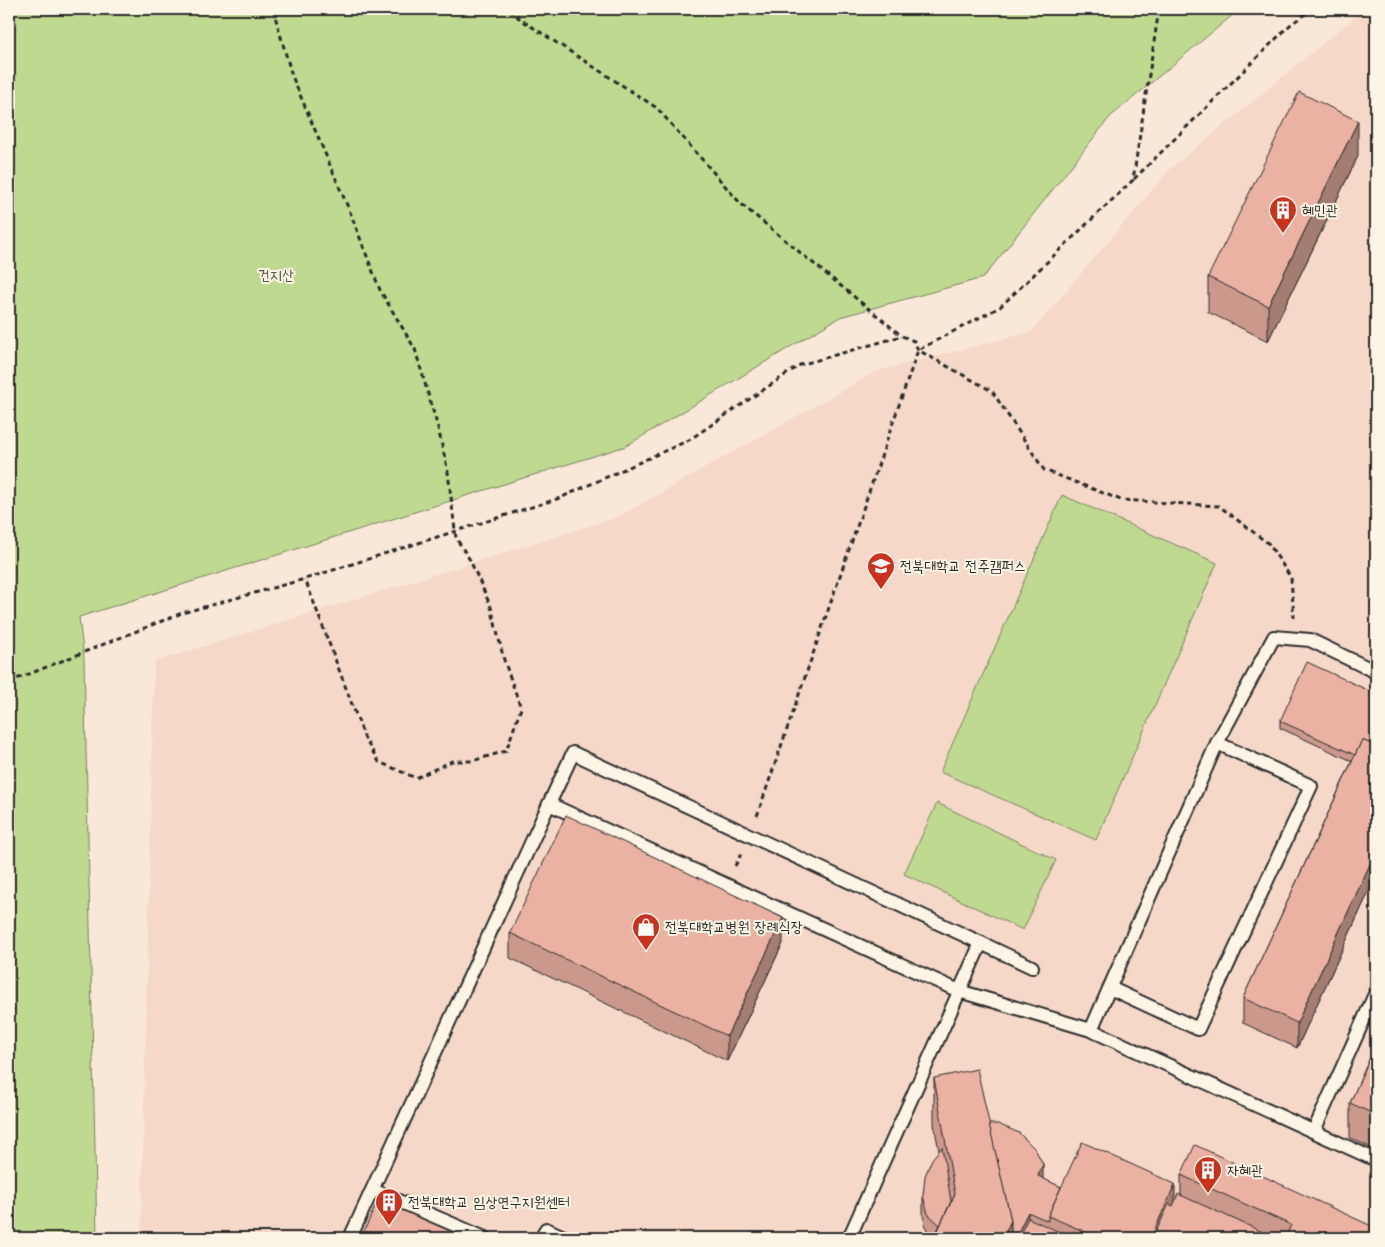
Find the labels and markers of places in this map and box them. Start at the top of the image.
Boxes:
building icon: 혜민관 [1268,195,1298,234]
place label: 혜민관 [1302,201,1338,219]
school or university icon: 전북대학교 전주캠퍼스 [866,551,896,590]
place label: 전북대학교 전주캠퍼스 [900,557,1026,575]
shop icon: 전북대학교병원 장례식장 [631,912,661,951]
place label: 전북대학교병원 장례식장 [665,918,803,936]
building icon: 자혜관 [1193,1155,1223,1194]
place label: 자혜관 [1227,1161,1263,1179]
building icon: 전북대학교 임상연구지원센터 [374,1187,404,1226]
place label: 전북대학교 임상연구지원센터 [408,1193,570,1211]

